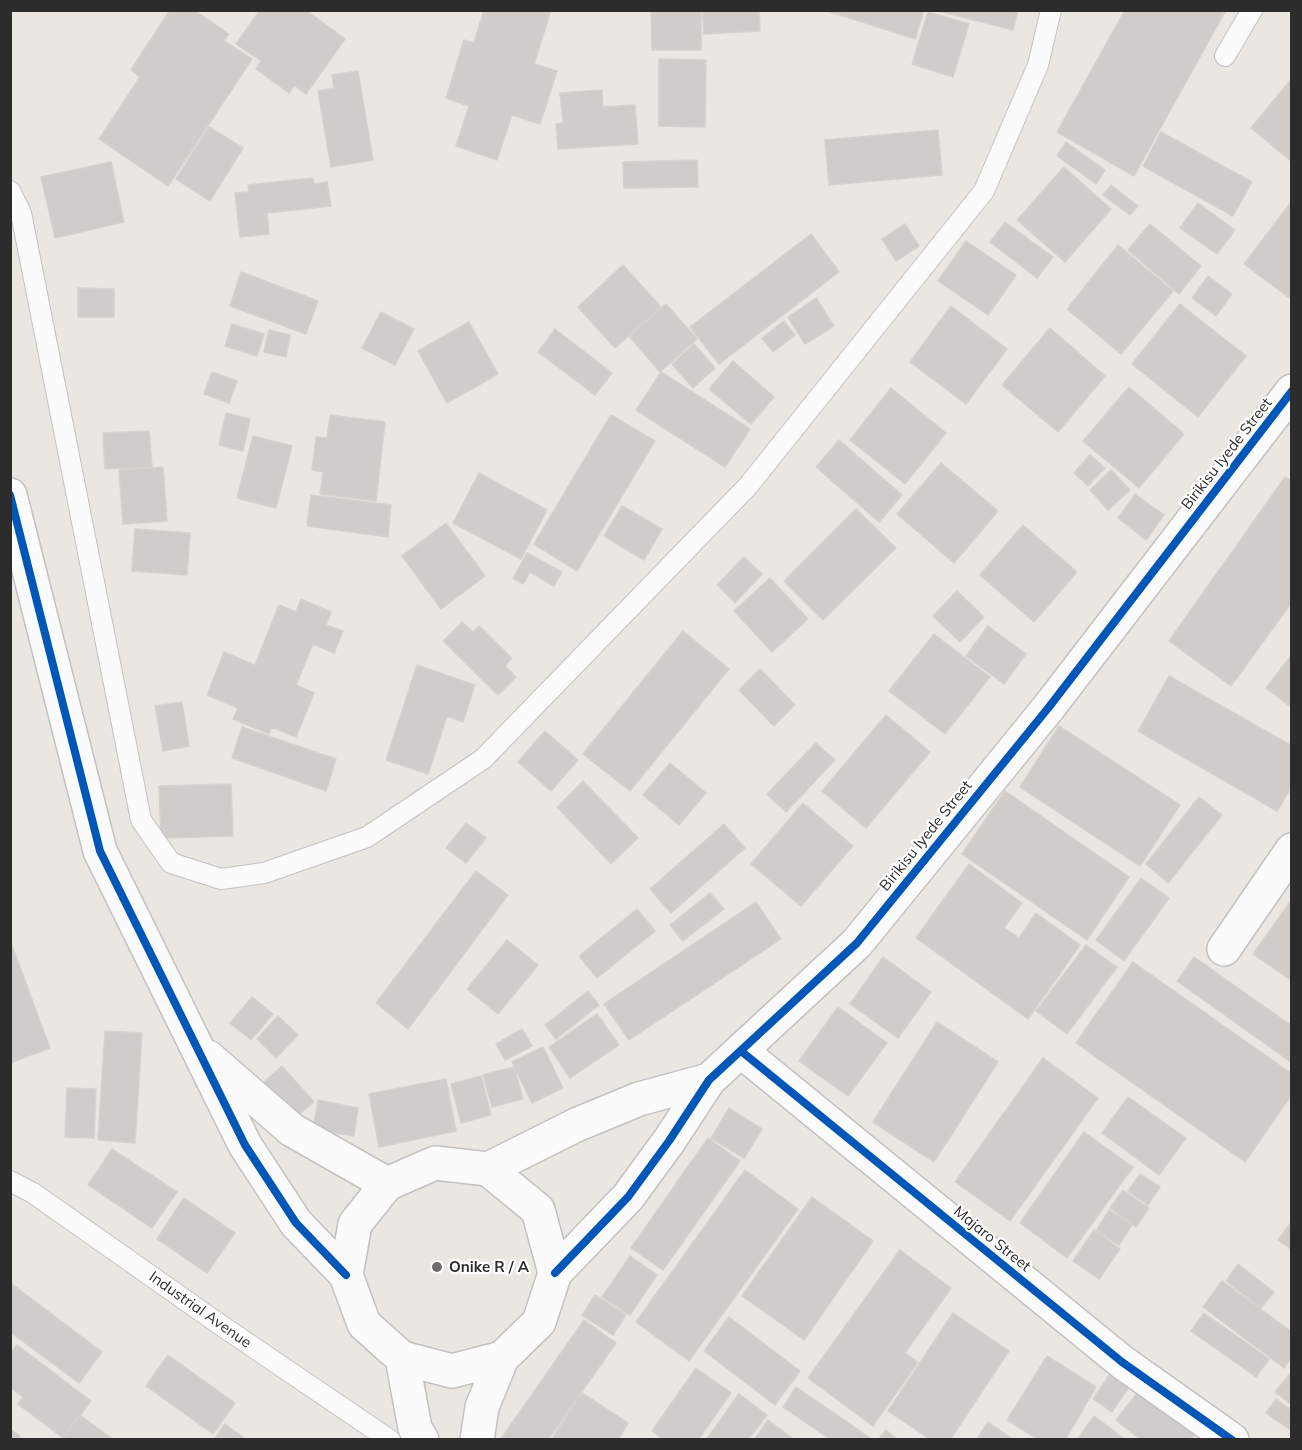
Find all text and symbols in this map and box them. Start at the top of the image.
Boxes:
street label: Birikisu Iyede Street [1178,395,1276,513]
street label: Birikisu Iyede Street [876,777,976,895]
street label: Majaro Street [950,1203,1034,1275]
place label: Onike R / A [449,1258,529,1276]
marker: Onike R / A [430,1260,444,1274]
street label: Industrial Avenue [145,1268,255,1352]

